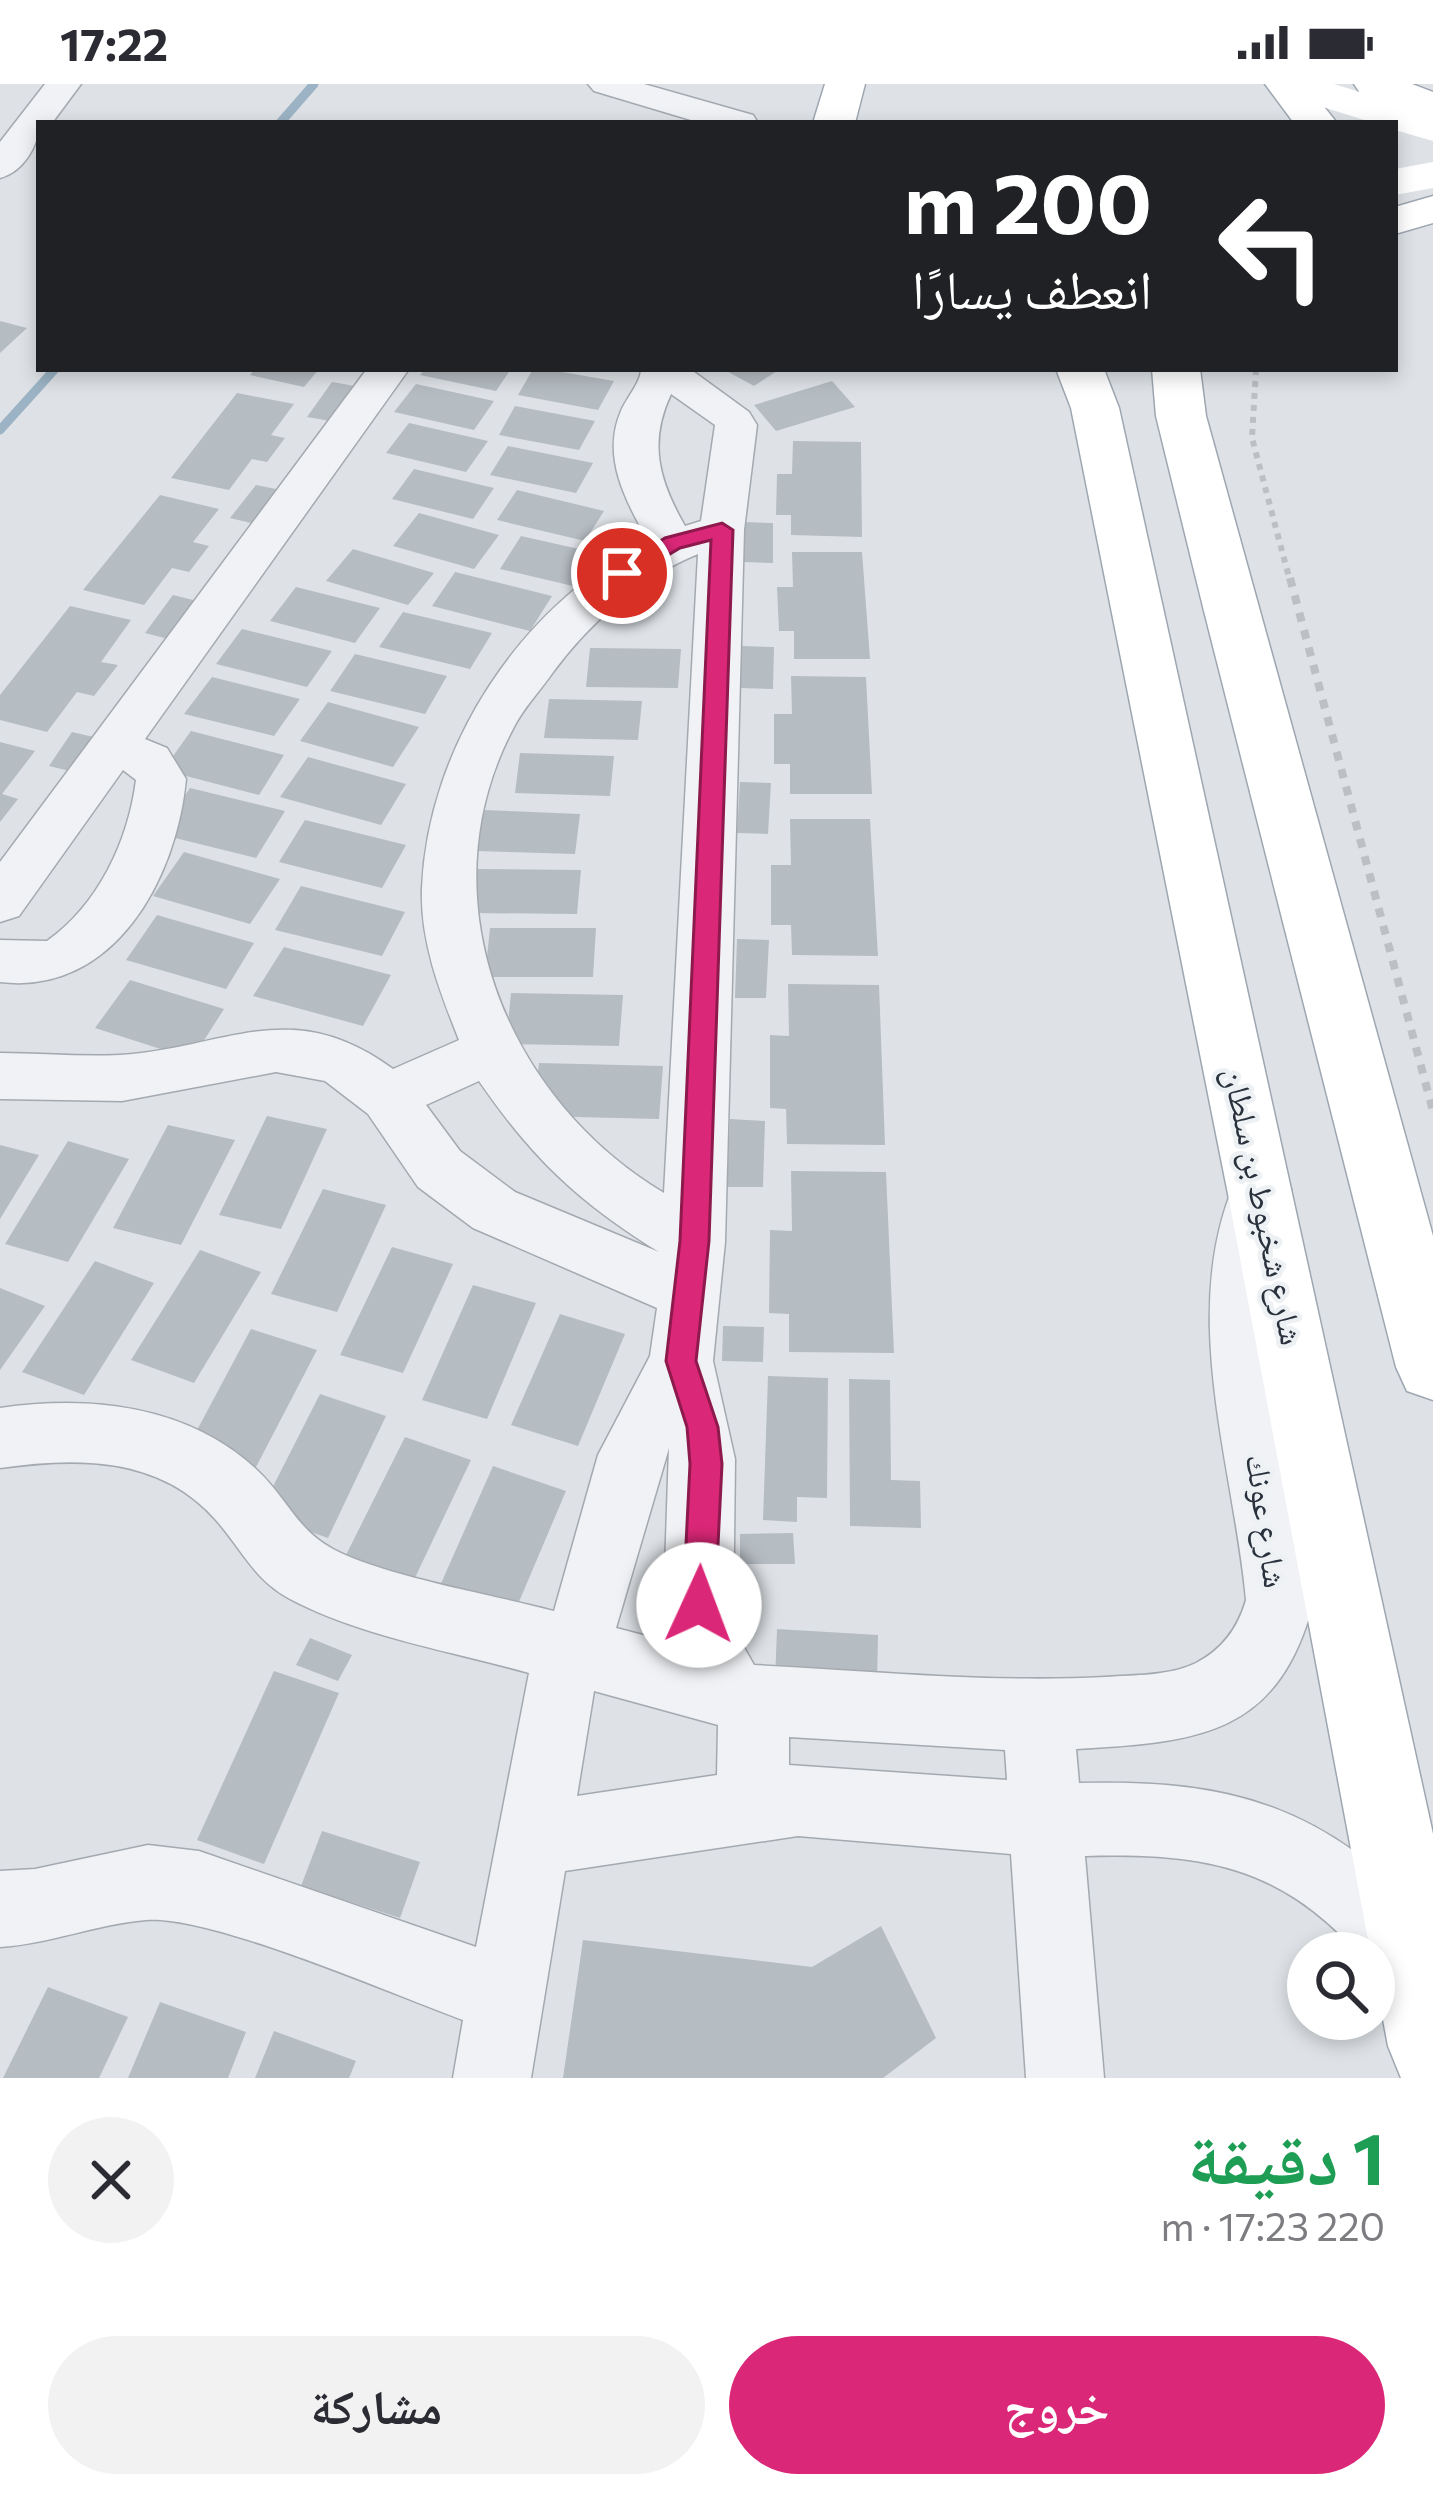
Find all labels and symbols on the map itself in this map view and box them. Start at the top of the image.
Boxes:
pin [571,522,673,624]
street label: شارع شخبوط بن سلطان [1214,1063,1315,1349]
street label: شارع عونك [1237,1451,1298,1591]
position arrow [636,1542,762,1668]

